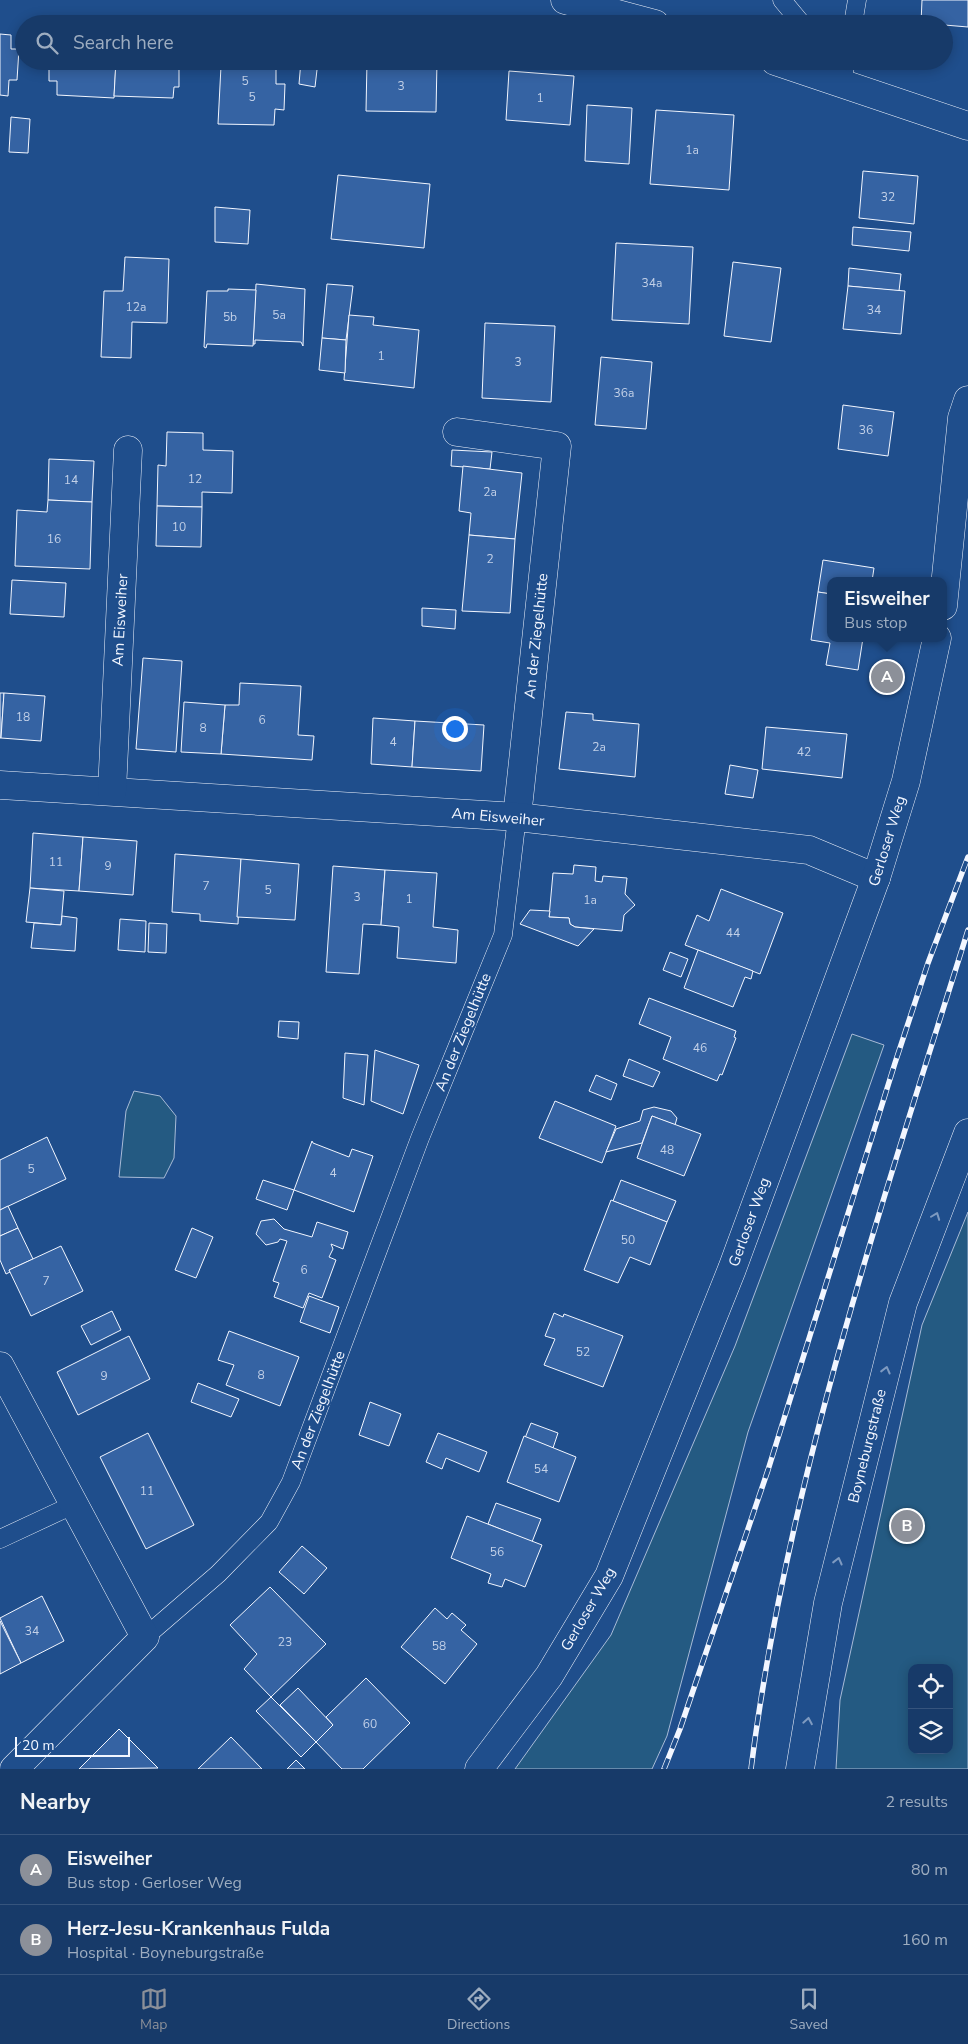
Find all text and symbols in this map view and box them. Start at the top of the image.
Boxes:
search box [15,15,953,70]
icon: search [33,29,61,57]
text: Search here [73,30,174,56]
house number: 5 [241,73,249,89]
house number: 3 [397,78,405,94]
house number: 5 [248,89,256,105]
house number: 1 [536,90,544,106]
house number: 1a [685,142,699,158]
house number: 32 [881,189,895,205]
house number: 34a [642,275,662,291]
house number: 12a [126,299,146,315]
house number: 34 [867,302,881,318]
house number: 5a [272,307,286,323]
house number: 5b [223,309,237,325]
house number: 1 [377,348,385,364]
house number: 3 [514,354,522,370]
house number: 36a [614,385,634,401]
house number: 36 [859,422,873,438]
house number: 12 [188,471,202,487]
house number: 14 [64,472,78,488]
house number: 2a [483,484,497,500]
house number: 10 [172,519,186,535]
house number: 16 [47,531,61,547]
house number: 2 [486,551,494,567]
street label: An der Ziegelhütte [519,572,553,700]
street label: Am Eisweiher [108,573,132,667]
popup [827,577,947,642]
text: Eisweiher [844,586,930,612]
text: Bus stop [844,612,907,634]
pin: A [871,658,903,696]
house number: 18 [16,709,30,725]
house number: 6 [258,712,266,728]
your location [442,716,468,742]
house number: 8 [199,720,207,736]
house number: 4 [389,734,397,750]
house number: 2a [592,739,606,755]
house number: 42 [797,744,811,760]
street label: Gerloser Weg [864,793,910,889]
street label: Am Eisweiher [451,803,546,831]
house number: 11 [49,854,63,870]
house number: 9 [104,858,112,874]
house number: 7 [202,878,210,894]
house number: 5 [264,882,272,898]
house number: 3 [353,889,361,905]
house number: 1 [405,891,413,907]
house number: 1a [583,892,597,908]
house number: 44 [726,925,740,941]
street label: An der Ziegelhütte [430,970,496,1094]
house number: 46 [693,1040,707,1056]
house number: 48 [660,1142,674,1158]
house number: 5 [27,1161,35,1177]
house number: 4 [329,1165,337,1181]
street label: Gerloser Weg [724,1175,774,1269]
one-way arrow [931,1212,941,1220]
house number: 50 [621,1232,635,1248]
house number: 6 [300,1262,308,1278]
house number: 7 [42,1273,50,1289]
house number: 52 [576,1344,590,1360]
street label: An der Ziegelhütte [286,1348,350,1472]
one-way arrow [880,1365,891,1374]
house number: 8 [257,1367,265,1383]
house number: 9 [100,1368,108,1384]
street label: Boyneburgstraße [843,1387,891,1505]
house number: 54 [534,1461,548,1477]
house number: 11 [140,1483,154,1499]
pin: B [891,1507,923,1545]
house number: 56 [490,1544,504,1560]
one-way arrow [832,1557,843,1566]
street label: Gerloser Weg [556,1563,620,1655]
house number: 34 [25,1623,39,1639]
house number: 23 [278,1634,292,1650]
house number: 58 [432,1638,446,1654]
map controls [908,1664,953,1754]
button: locate [908,1664,953,1709]
button: layers [908,1709,953,1754]
house number: 60 [363,1716,377,1732]
one-way arrow [802,1717,812,1725]
scale bar [15,1734,130,1757]
text: 20 m [22,1736,54,1755]
text: Nearby [20,1788,90,1816]
text: 2 results [886,1791,948,1813]
text: Eisweiher [67,1846,152,1872]
text: A [30,1859,42,1881]
text: 80 m [911,1859,948,1881]
text: Bus stop · Gerloser Weg [67,1872,242,1894]
text: Herz-Jesu-Krankenhaus Fulda [67,1916,330,1942]
text: B [30,1929,42,1951]
text: 160 m [901,1929,948,1951]
text: Hospital · Boyneburgstraße [67,1942,264,1964]
tab: Map [140,1985,168,2034]
tab: Directions [447,1985,510,2034]
tab: Saved [790,1985,828,2034]

